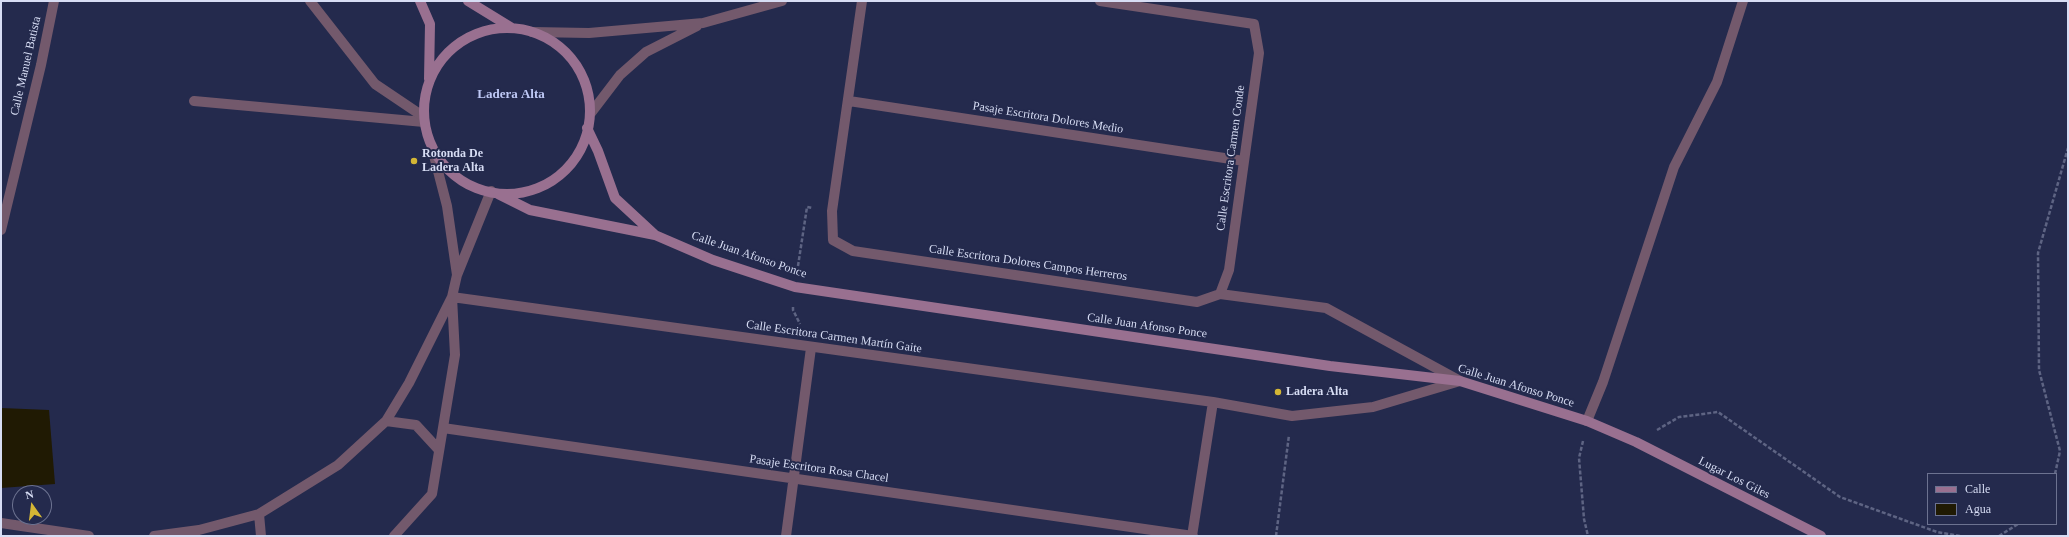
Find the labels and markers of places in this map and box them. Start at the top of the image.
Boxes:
place label: Rotonda De Ladera Alta [422,147,484,175]
marker: Rotonda De Ladera Alta [409,156,419,166]
place label: Ladera Alta [1286,385,1348,399]
marker: Ladera Alta [1273,387,1283,397]

